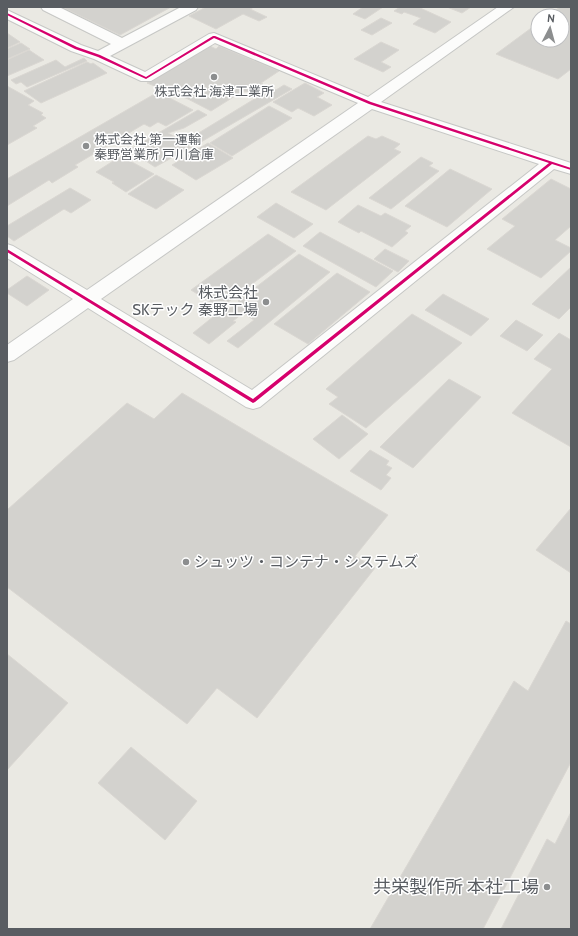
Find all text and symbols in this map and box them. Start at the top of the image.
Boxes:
north arrow [530,8,570,48]
text: N [546,11,556,25]
marker: 株式会社 海津工業所 [209,72,219,82]
place label: 株式会社 海津工業所 [154,83,274,99]
place label: 株式会社 第一運輸 秦野営業所 戸川倉庫 [94,131,214,162]
marker: 株式会社 第一運輸 秦野営業所 戸川倉庫 [81,141,91,151]
place label: 株式会社 SKテック 秦野工場 [132,284,258,319]
marker: 株式会社 SKテック 秦野工場 [261,297,271,307]
place label: シュッツ・コンテナ・システムズ [194,553,419,571]
marker: シュッツ・コンテナ・システムズ [181,557,191,567]
place label: 共栄製作所 本社工場 [373,876,539,898]
marker: 共栄製作所 本社工場 [542,882,552,892]

